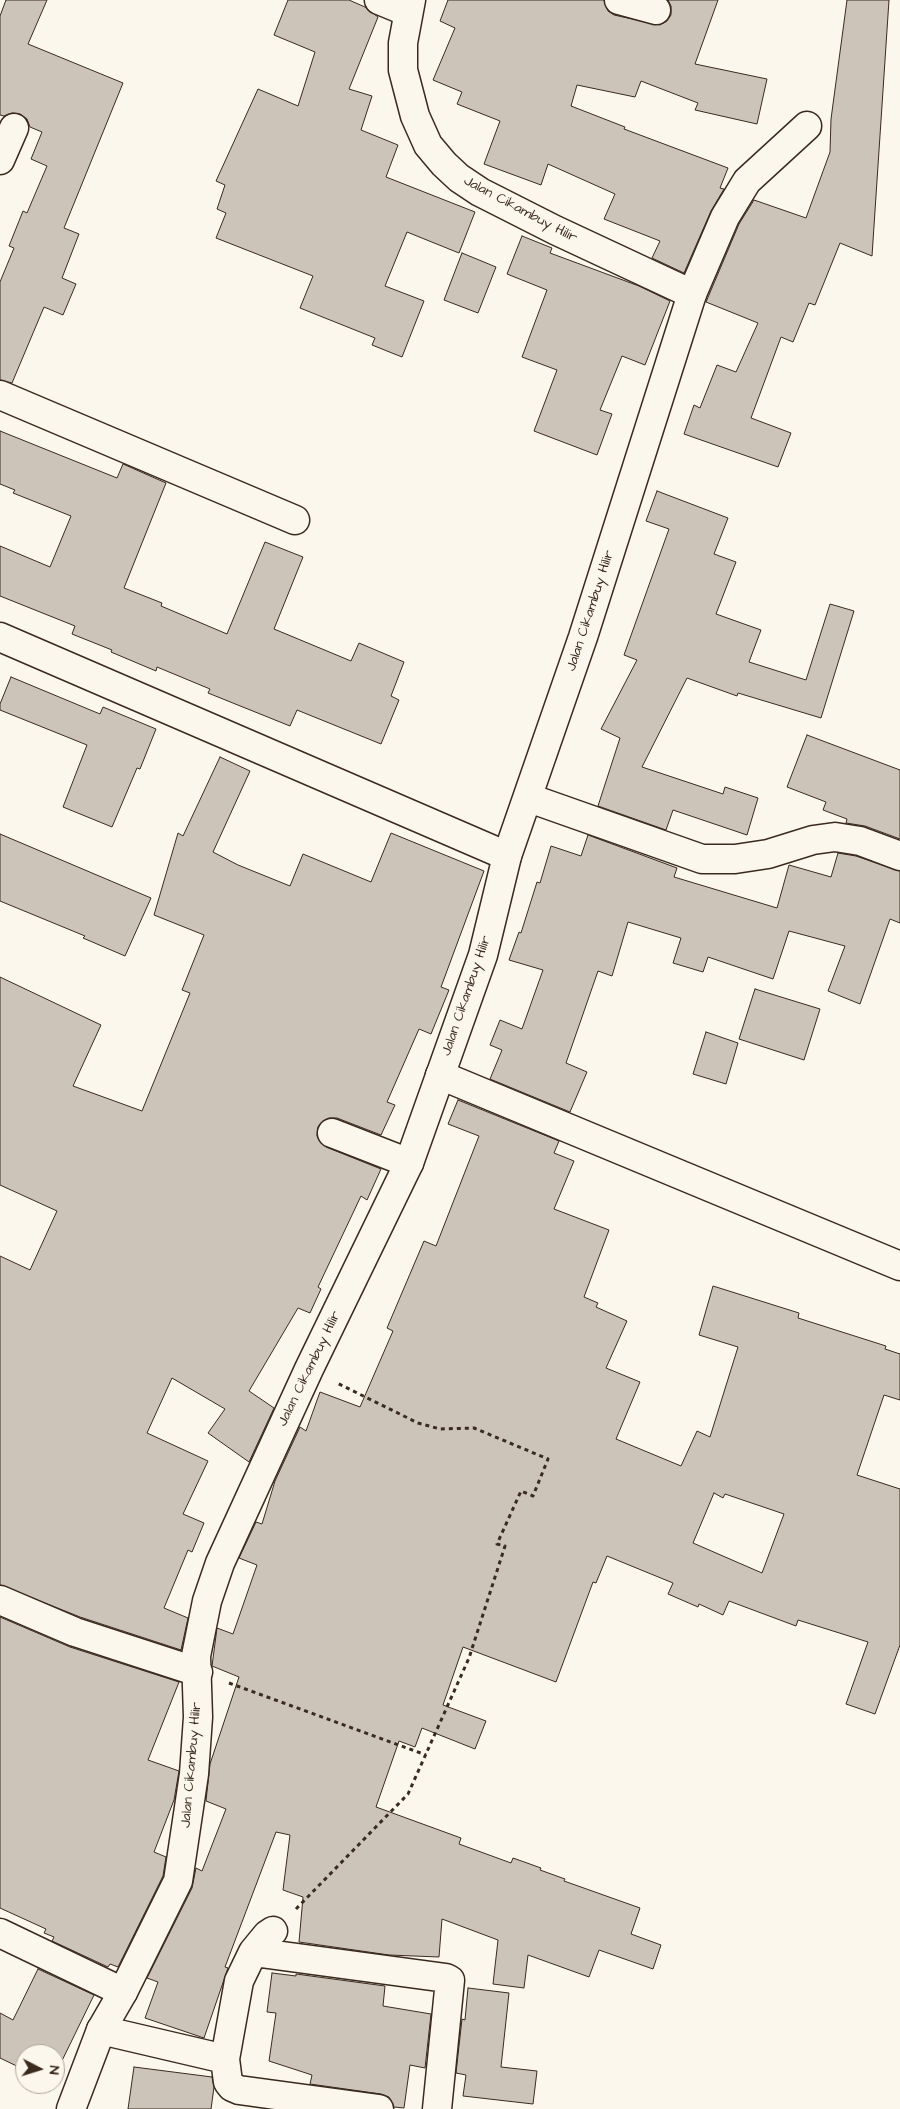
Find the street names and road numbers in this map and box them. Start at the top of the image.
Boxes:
street label: Jalan Cikambuy Hilir [460,173,580,247]
street label: Jalan Cikambuy Hilir [564,548,618,674]
street label: Jalan Cikambuy Hilir [439,934,495,1058]
street label: Jalan Cikambuy Hilir [275,1309,345,1429]
street label: Jalan Cikambuy Hilir [178,1702,206,1828]

